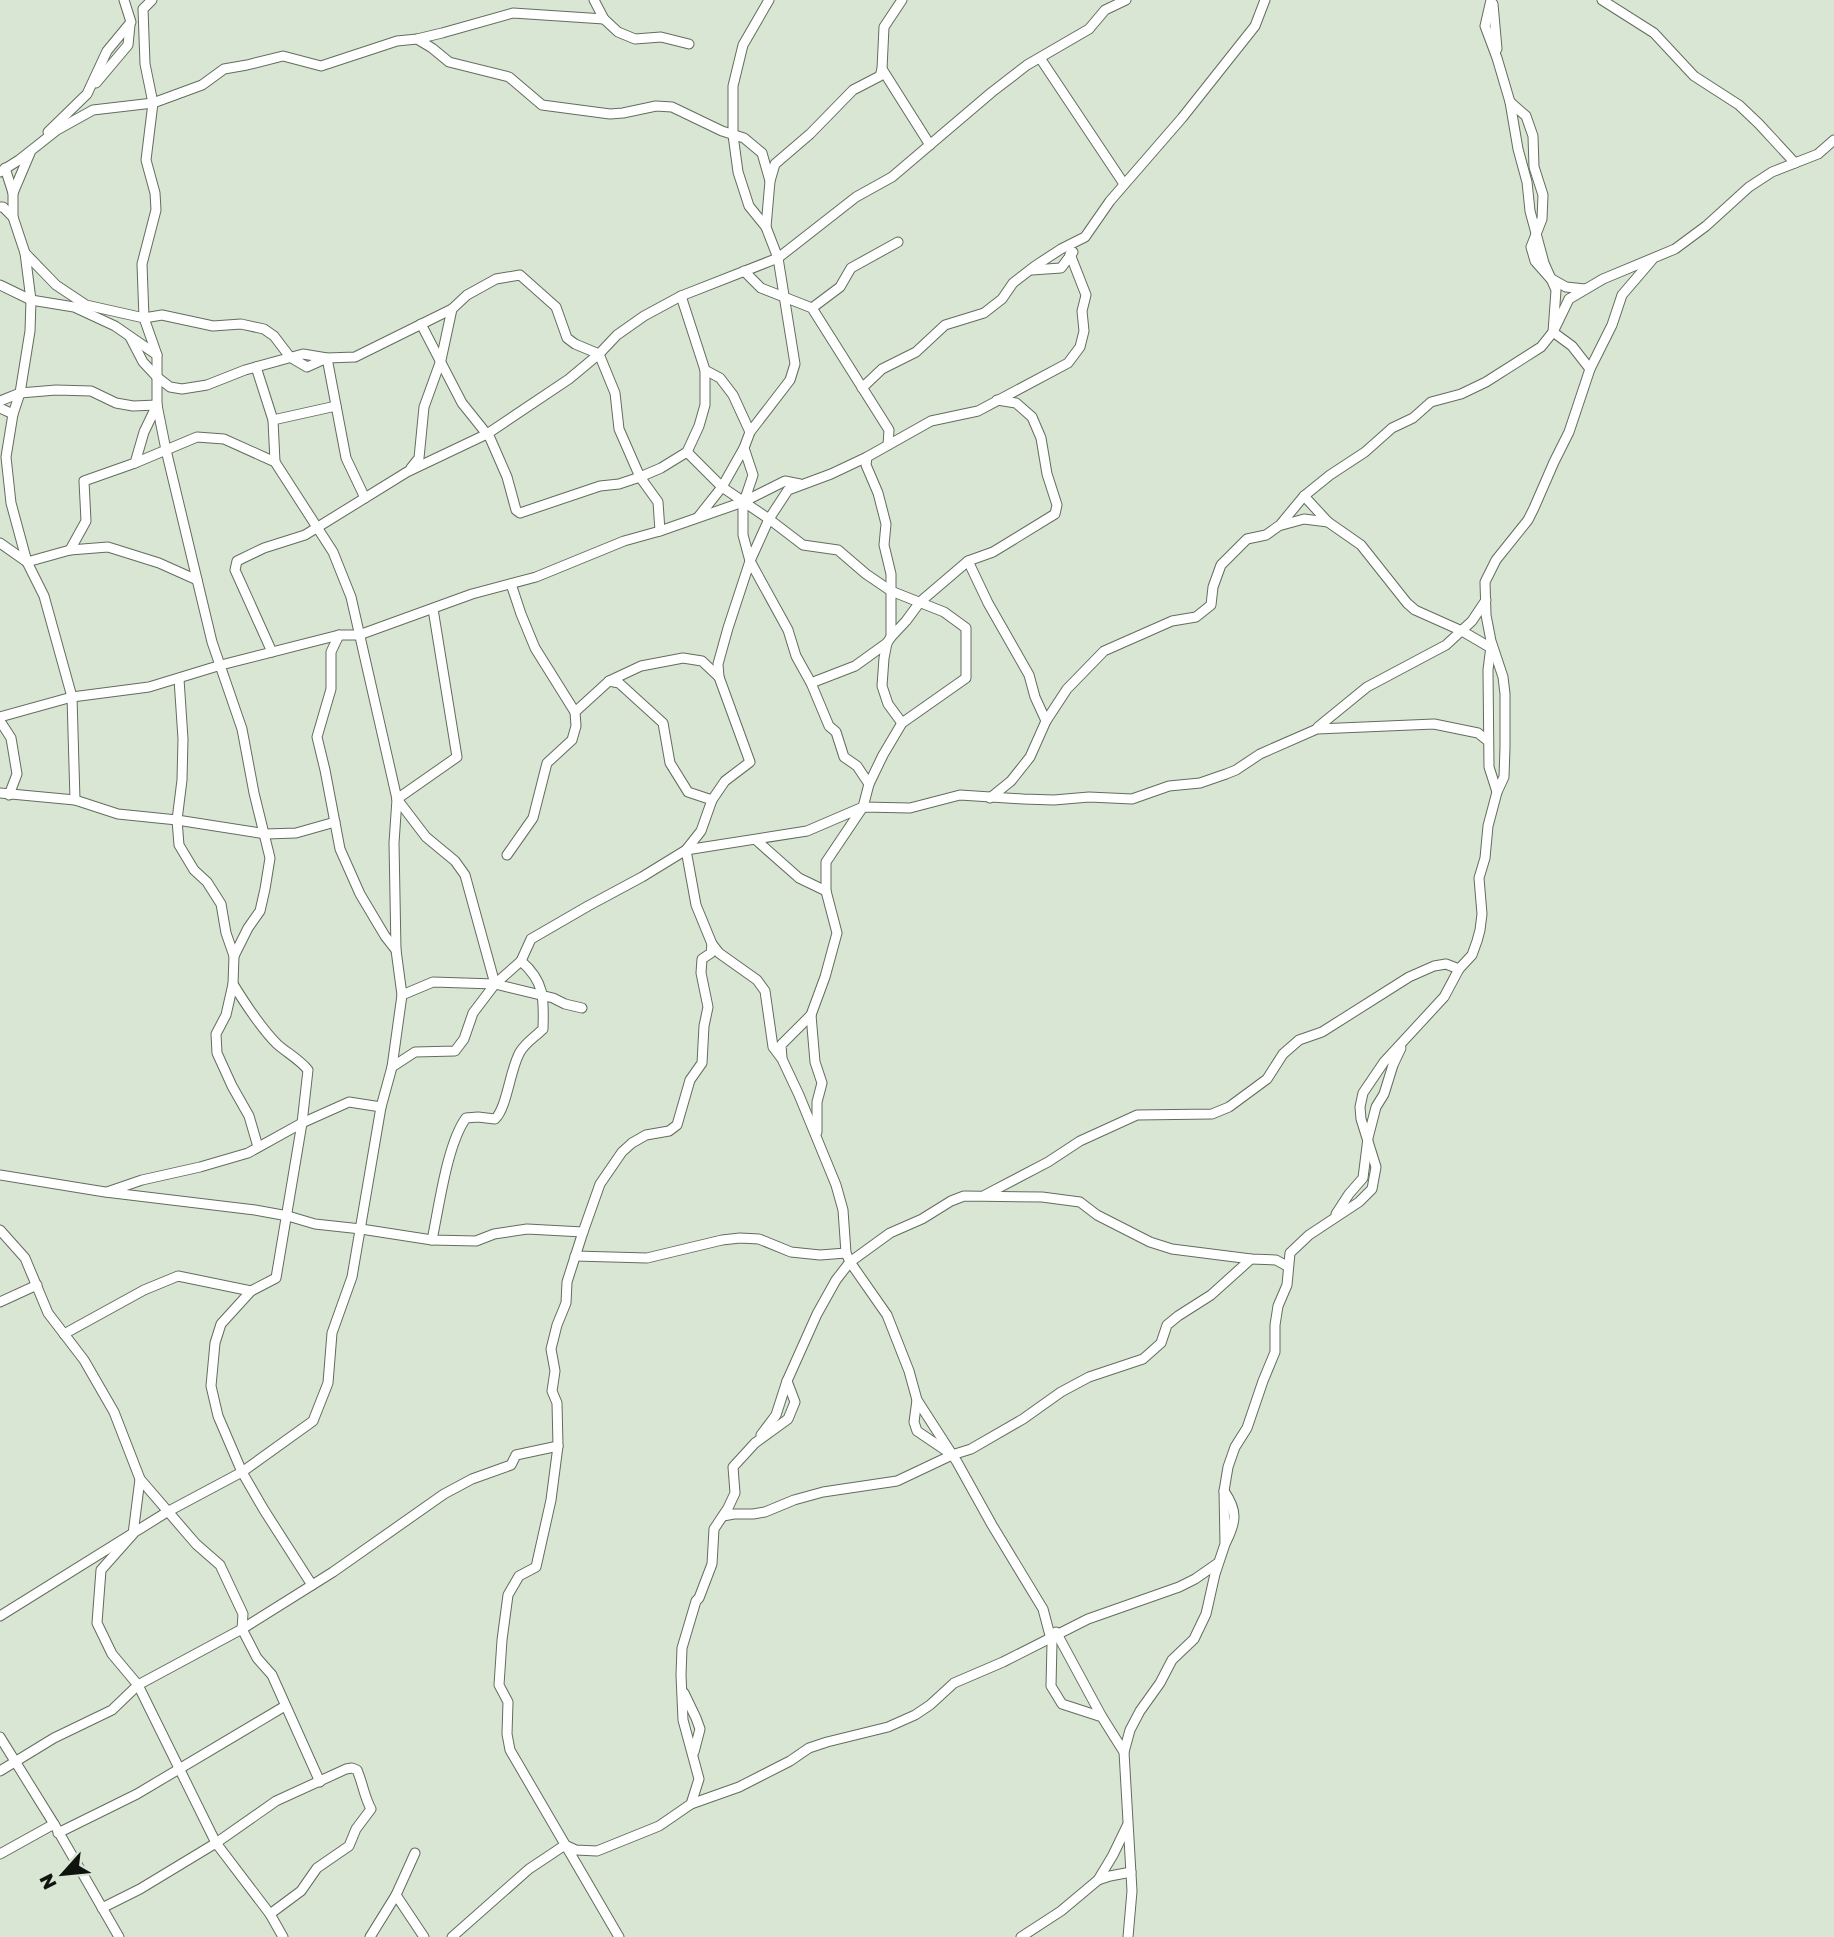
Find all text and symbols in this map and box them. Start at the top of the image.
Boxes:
north arrow [28,1839,98,1909]
text: N [34,1870,61,1894]

